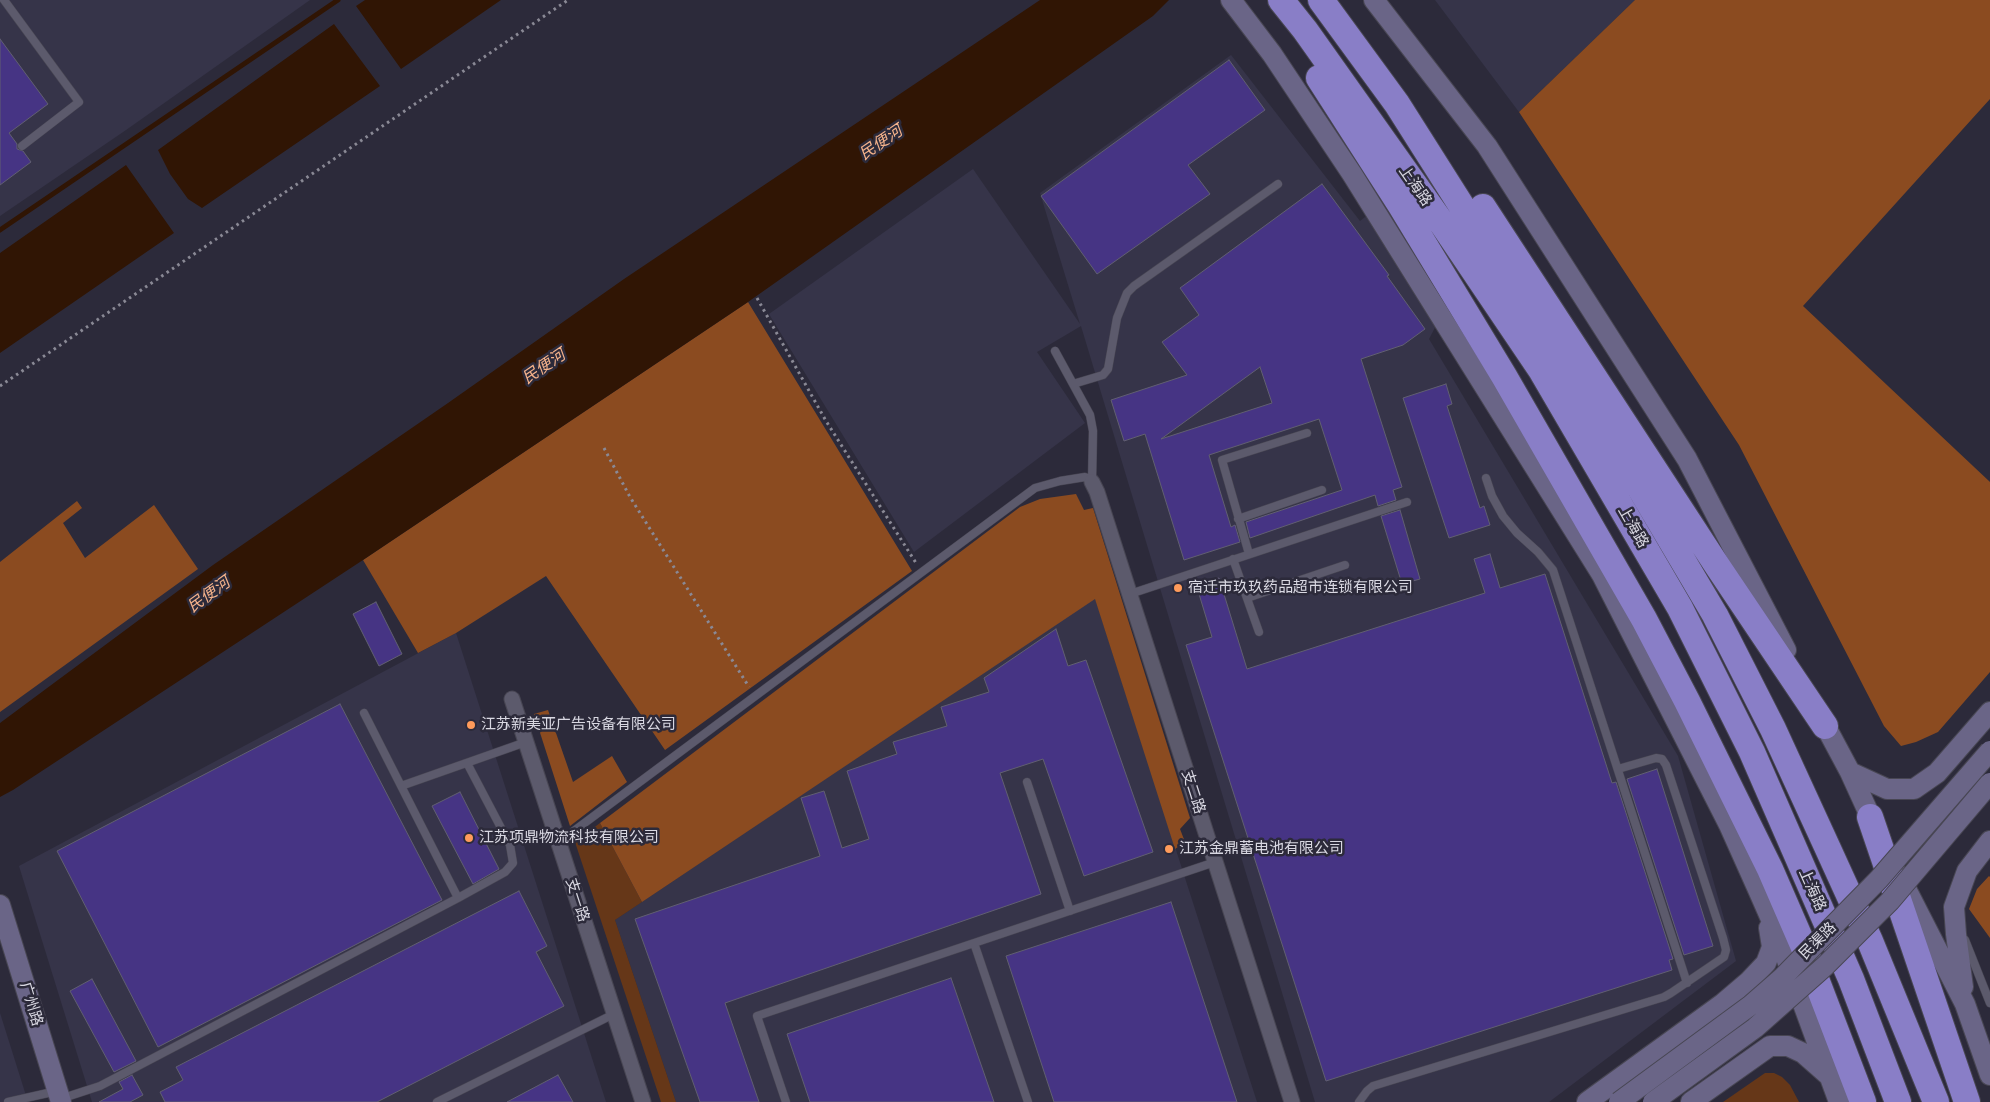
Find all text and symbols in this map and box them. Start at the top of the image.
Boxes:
water label: 民便河 [856,122,906,164]
street label: 上海路 [1395,162,1435,210]
water label: 民便河 [519,346,569,388]
street label: 上海路 [1614,503,1652,551]
water label: 民便河 [184,573,234,617]
place label: 宿迁市玖玖药品超市连锁有限公司 [1188,579,1413,597]
marker: 宿迁市玖玖药品超市连锁有限公司 [1172,582,1184,594]
place label: 江苏新美亚广告设备有限公司 [481,716,676,734]
marker: 江苏新美亚广告设备有限公司 [465,719,477,731]
street label: 支二路 [1177,768,1209,816]
place label: 江苏项鼎物流科技有限公司 [479,829,659,847]
marker: 江苏项鼎物流科技有限公司 [463,832,475,844]
place label: 江苏金鼎蓄电池有限公司 [1179,840,1344,858]
marker: 江苏金鼎蓄电池有限公司 [1163,843,1175,855]
street label: 上海路 [1795,866,1829,914]
street label: 支一路 [561,876,593,924]
street label: 民渠路 [1796,919,1840,963]
street label: 广州路 [16,980,46,1028]

